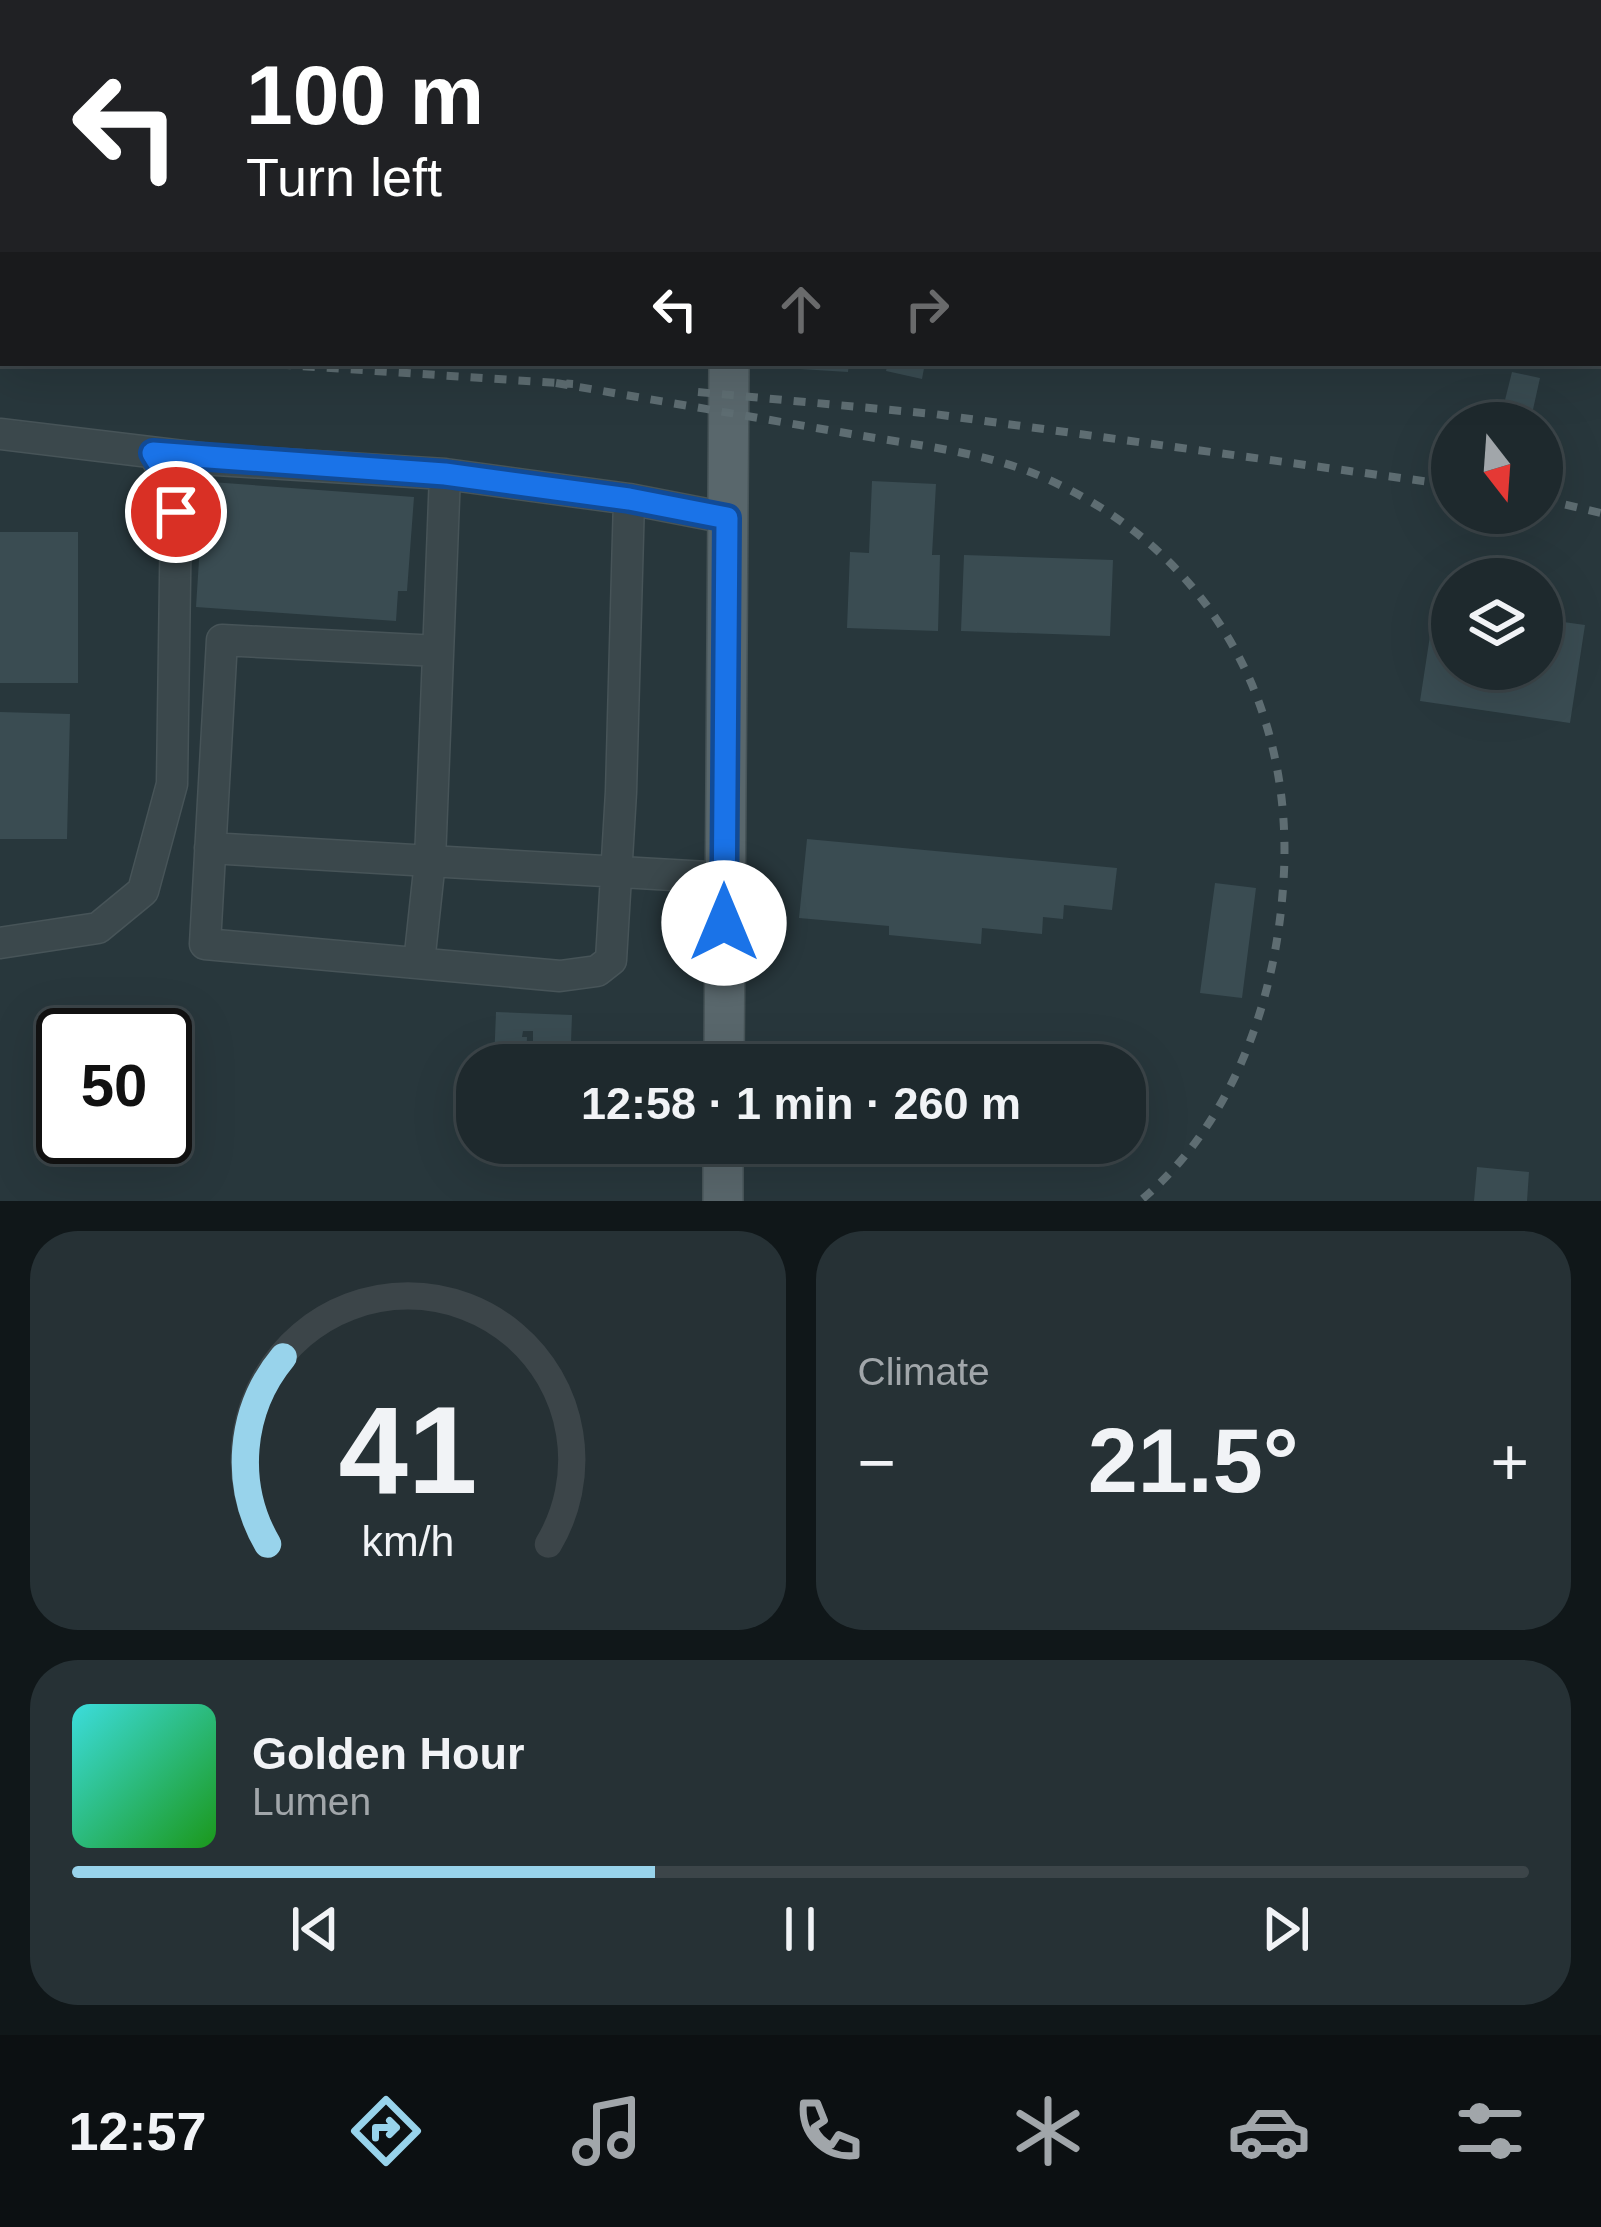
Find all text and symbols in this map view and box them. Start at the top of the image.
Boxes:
icon: left [48,48,204,204]
text: 100 m [246,48,484,142]
text: Turn left [246,147,442,207]
icon: left [642,276,708,342]
icon: ahead [768,276,834,342]
icon: right [894,276,960,342]
north arrow [1431,402,1563,534]
map controls [1431,402,1563,690]
pin [125,461,227,563]
icon: arrive [143,479,209,545]
button: layers [1431,558,1563,690]
position arrow [661,860,787,986]
speed limit sign: 50 [36,1008,192,1164]
text: 12:58 · 1 min · 260 m [581,1078,1021,1129]
text: Climate [858,1350,990,1393]
text: 41 [338,1380,477,1519]
text: 21.5° [1088,1411,1299,1511]
text: − [858,1425,896,1499]
text: + [1490,1425,1529,1499]
text: km/h [361,1516,454,1564]
text: Golden Hour [252,1728,524,1779]
text: Lumen [252,1780,371,1823]
icon: previous [282,1896,348,1962]
icon: pause [767,1896,833,1962]
icon: next [1253,1896,1319,1962]
icon: directions [344,2089,428,2173]
icon: music [565,2089,649,2173]
icon: phone [786,2089,870,2173]
icon: climate [1006,2089,1090,2173]
icon: car [1227,2089,1311,2173]
icon: filters [1448,2089,1532,2173]
text: 12:57 [68,2101,207,2161]

